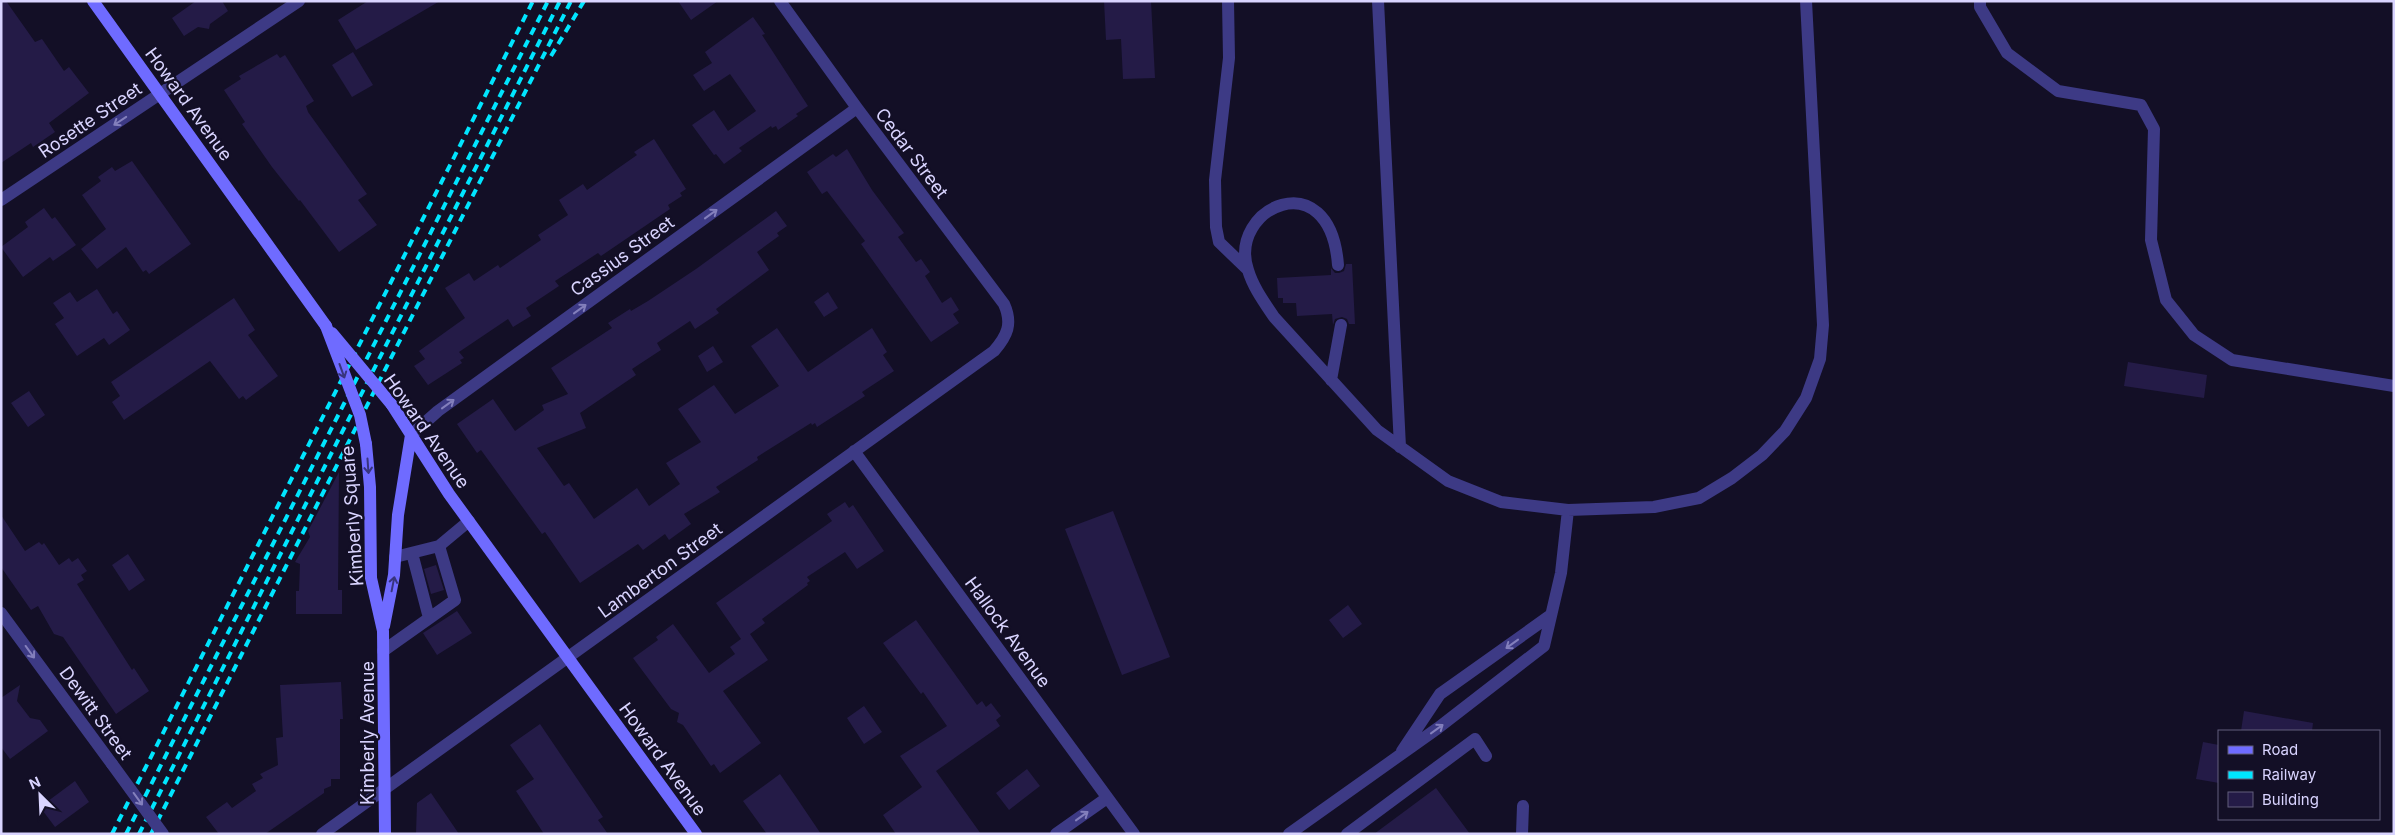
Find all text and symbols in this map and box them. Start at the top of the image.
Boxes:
street label: Howard Avenue [141,43,237,165]
street label: Rosette Street [35,78,146,162]
street label: Cedar Street [871,104,953,202]
one-way arrow [113,116,127,126]
one-way arrow [704,208,717,219]
street label: Cassius Street [566,211,678,301]
one-way arrow [573,304,587,314]
one-way arrow [338,363,347,379]
street label: Howard Avenue [380,370,474,492]
one-way arrow [441,399,455,409]
street label: Kimberly Square [337,445,367,587]
one-way arrow [363,457,372,473]
street label: Lamberton Street [594,518,726,622]
street label: Hallock Avenue [961,573,1055,691]
one-way arrow [388,576,398,592]
one-way arrow [1506,639,1519,650]
one-way arrow [25,645,35,659]
street label: Kimberly Avenue [357,661,378,805]
street label: Dewitt Street [55,663,137,764]
street label: Howard Avenue [615,698,711,820]
one-way arrow [1430,724,1444,734]
legend [2218,730,2380,820]
text: Road [2262,740,2298,759]
text: Railway [2262,765,2317,784]
north arrow [15,770,65,820]
text: N [26,773,43,793]
text: Building [2262,790,2319,809]
one-way arrow [133,792,143,806]
one-way arrow [1075,810,1088,821]

